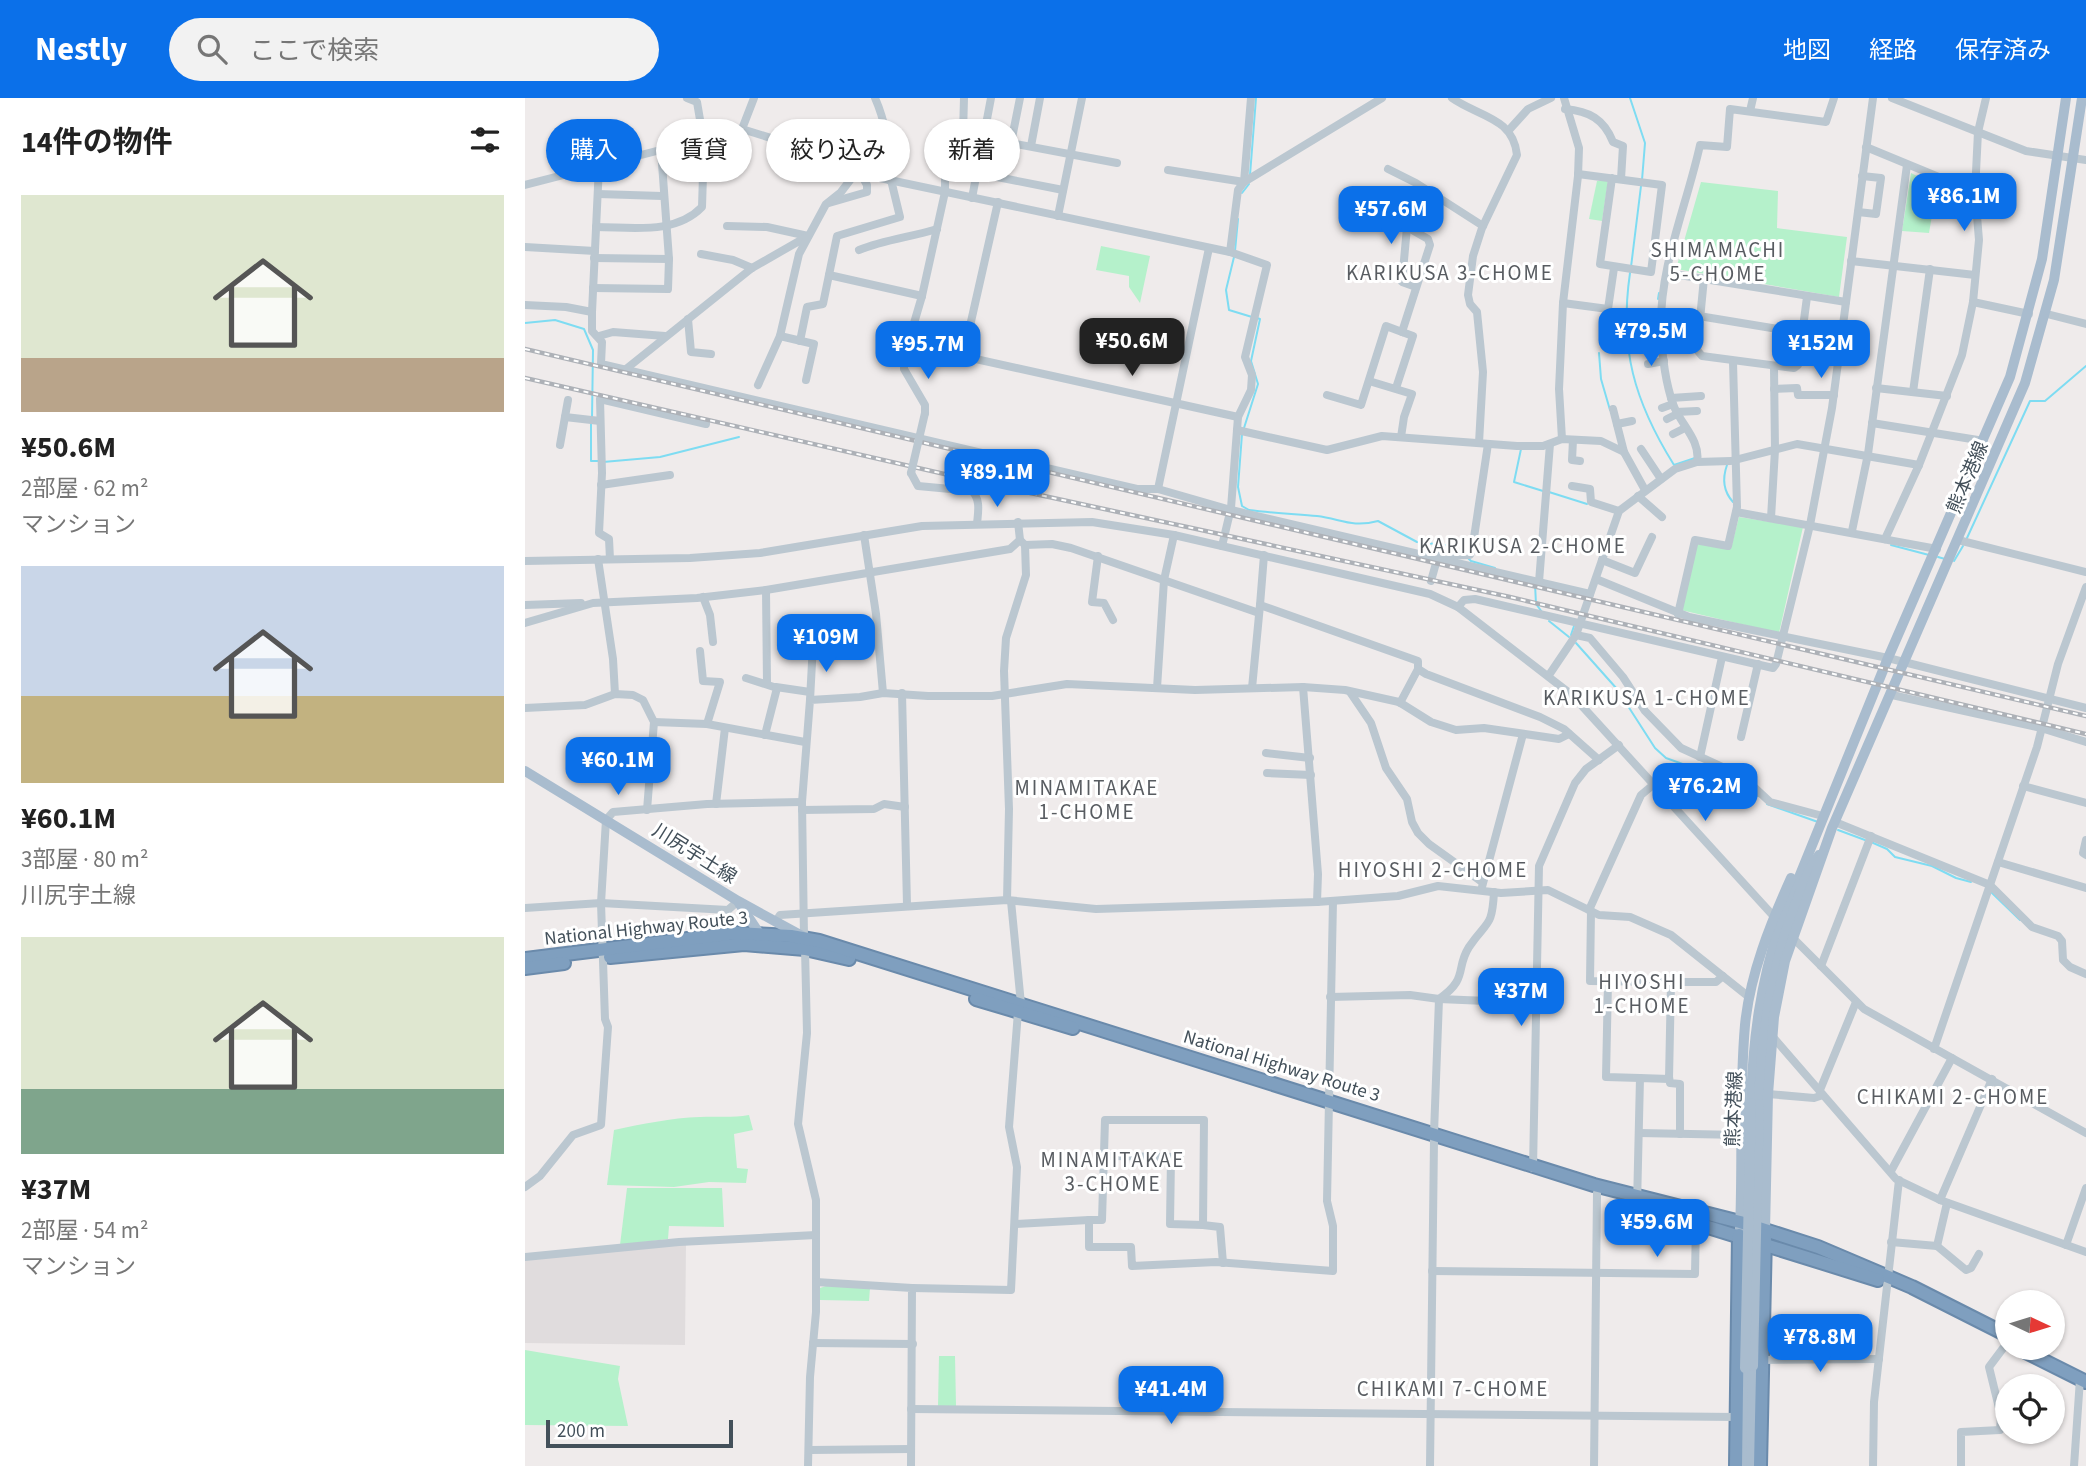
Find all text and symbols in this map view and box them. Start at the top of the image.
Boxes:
search box [169,18,659,81]
text: Nestly [35,26,127,73]
icon: search [193,30,231,68]
text: ここで検索 [249,32,379,69]
text: 地図 [1783,33,1831,68]
text: 経路 [1869,33,1917,68]
text: 保存済み [1955,33,2051,68]
chip: 購入 [546,119,642,182]
chip: 賃貸 [656,119,752,182]
chip: 絞り込み [766,119,910,182]
chip: 新着 [924,119,1020,182]
text: 14件の物件 [21,121,173,164]
icon: filters [466,121,504,159]
pin: ¥86.1M [1907,174,2021,233]
text: ¥86.1M [1927,179,2001,212]
pin: ¥57.6M [1334,186,1448,246]
text: ¥57.6M [1354,192,1428,225]
district label: SHIMAMACHI 5-CHOME [1651,235,1785,289]
icon: home [200,240,326,366]
district label: KARIKUSA 3-CHOME [1346,258,1554,288]
pin: ¥79.5M [1594,308,1708,368]
text: ¥79.5M [1614,314,1688,347]
pin: ¥50.6M [1075,318,1189,378]
pin: ¥152M [1772,320,1870,380]
pin: ¥95.7M [871,322,985,381]
text: ¥50.6M [1095,324,1169,357]
text: ¥152M [1788,326,1854,359]
text: ¥95.7M [891,327,965,360]
text: ¥50.6M [21,426,116,469]
street label: 熊本港線 [1941,437,1996,518]
pin: ¥89.1M [940,450,1054,509]
text: ¥89.1M [960,455,1034,488]
text: 2部屋 · 62 m² [21,472,148,505]
text: マンション [21,508,136,541]
district label: KARIKUSA 2-CHOME [1419,531,1627,561]
icon: home [200,611,326,737]
pin: ¥109M [777,614,875,674]
text: ¥109M [793,620,859,653]
district label: KARIKUSA 1-CHOME [1543,683,1751,713]
pin: ¥60.1M [561,738,675,797]
text: ¥60.1M [581,743,655,776]
pin: ¥76.2M [1648,764,1762,823]
text: ¥76.2M [1668,769,1742,802]
district label: MINAMITAKAE 1-CHOME [1015,773,1159,827]
text: ¥60.1M [21,797,116,840]
street label: 川尻宇土線 [647,818,742,891]
text: 3部屋 · 80 m² [21,843,148,876]
district label: HIYOSHI 2-CHOME [1338,855,1528,885]
text: 川尻宇土線 [21,879,136,912]
street label: National Highway Route 3 [543,904,749,953]
district label: HIYOSHI 1-CHOME [1594,967,1690,1021]
pin: ¥37M [1480,968,1562,1028]
text: ¥37M [1494,974,1548,1007]
icon: home [200,982,326,1108]
street label: National Highway Route 3 [1180,1024,1383,1109]
street label: 熊本港線 [1720,1071,1749,1148]
district label: CHIKAMI 2-CHOME [1857,1082,2049,1112]
district label: MINAMITAKAE 3-CHOME [1041,1145,1185,1199]
text: ¥37M [21,1168,91,1211]
pin: ¥59.6M [1600,1200,1714,1259]
text: ¥59.6M [1620,1205,1694,1238]
text: 2部屋 · 54 m² [21,1214,148,1247]
text: マンション [21,1250,136,1283]
north arrow [1995,1290,2065,1360]
map controls [1995,1290,2065,1444]
pin: ¥78.8M [1763,1314,1877,1374]
text: ¥78.8M [1783,1320,1857,1353]
pin: ¥41.4M [1114,1366,1228,1426]
text: ¥41.4M [1134,1372,1208,1405]
district label: CHIKAMI 7-CHOME [1357,1374,1549,1404]
button: locate [1995,1374,2065,1444]
scale bar [546,1417,733,1449]
text: 200 m [557,1418,605,1445]

